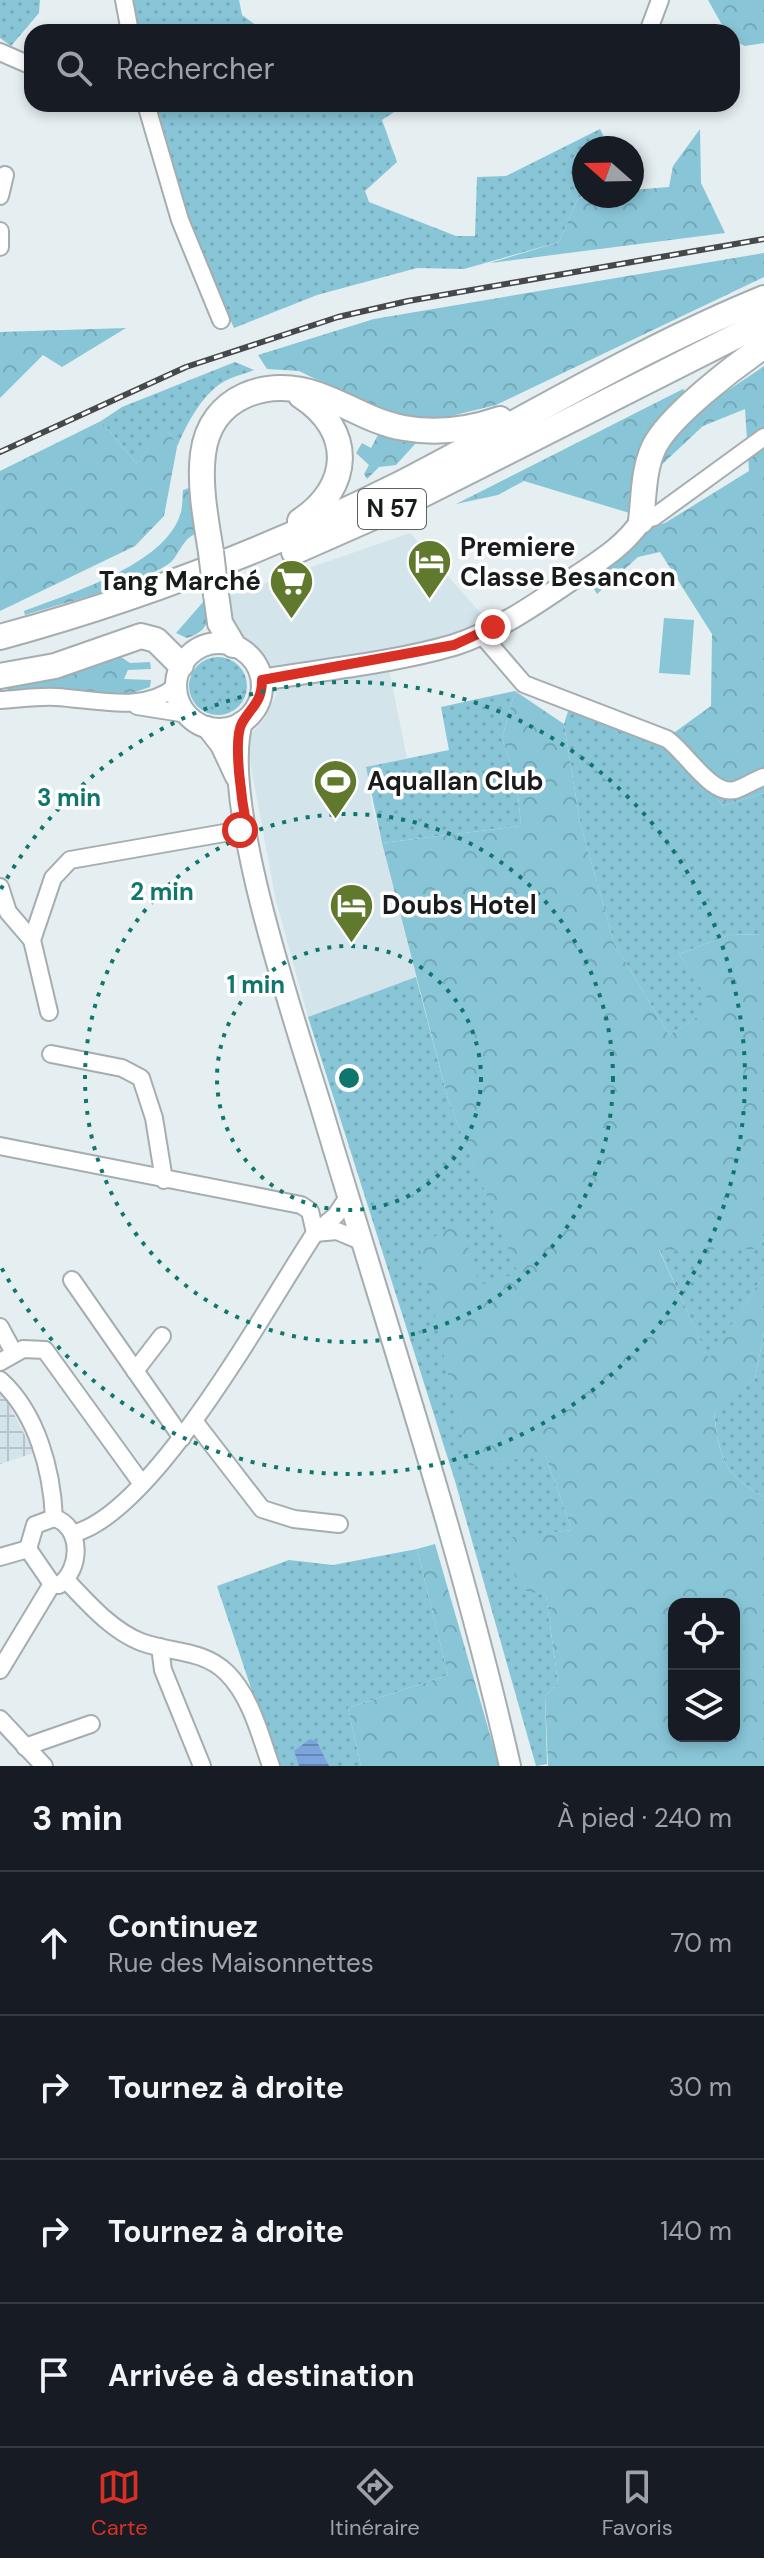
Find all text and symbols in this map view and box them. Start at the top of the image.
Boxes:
search box [24,24,740,112]
icon: search [52,46,96,90]
text: Rechercher [116,49,275,88]
north arrow [572,136,644,208]
road number: N 57 [358,489,426,529]
place label: Premiere Classe Besancon [460,530,676,594]
hotel icon: Premiere Classe Besancon [405,538,453,601]
supermarket icon: Tang Marché [268,557,316,620]
place label: Tang Marché [99,564,261,598]
route end [475,609,511,645]
sports icon: Aquallan Club [312,757,360,820]
place label: Aquallan Club [367,764,544,798]
text: 3 min [37,782,101,813]
route start [222,812,258,848]
text: 2 min [130,876,194,907]
hotel icon: Doubs Hotel [327,881,375,944]
place label: Doubs Hotel [382,888,537,922]
text: 1 min [227,969,285,1000]
centre of rings [335,1064,363,1092]
map controls [668,1598,740,1742]
button: locate [668,1598,740,1670]
button: layers [668,1670,740,1742]
text: 3 min [32,1796,123,1841]
text: À pied · 240 m [557,1801,732,1835]
text: Continuez [108,1907,258,1946]
icon: ahead [32,1921,76,1965]
text: 70 m [671,1926,732,1960]
text: Rue des Maisonnettes [108,1946,374,1980]
icon: right [32,2065,76,2109]
text: Tournez à droite [108,2068,344,2107]
text: 30 m [669,2070,732,2104]
icon: right [32,2209,76,2253]
text: Tournez à droite [108,2212,344,2251]
text: 140 m [660,2214,732,2248]
icon: arrive [32,2353,76,2397]
text: Arrivée à destination [108,2356,414,2395]
tab: Carte [91,2465,148,2542]
tab: Itinéraire [330,2465,420,2542]
tab: Favoris [602,2465,673,2542]

